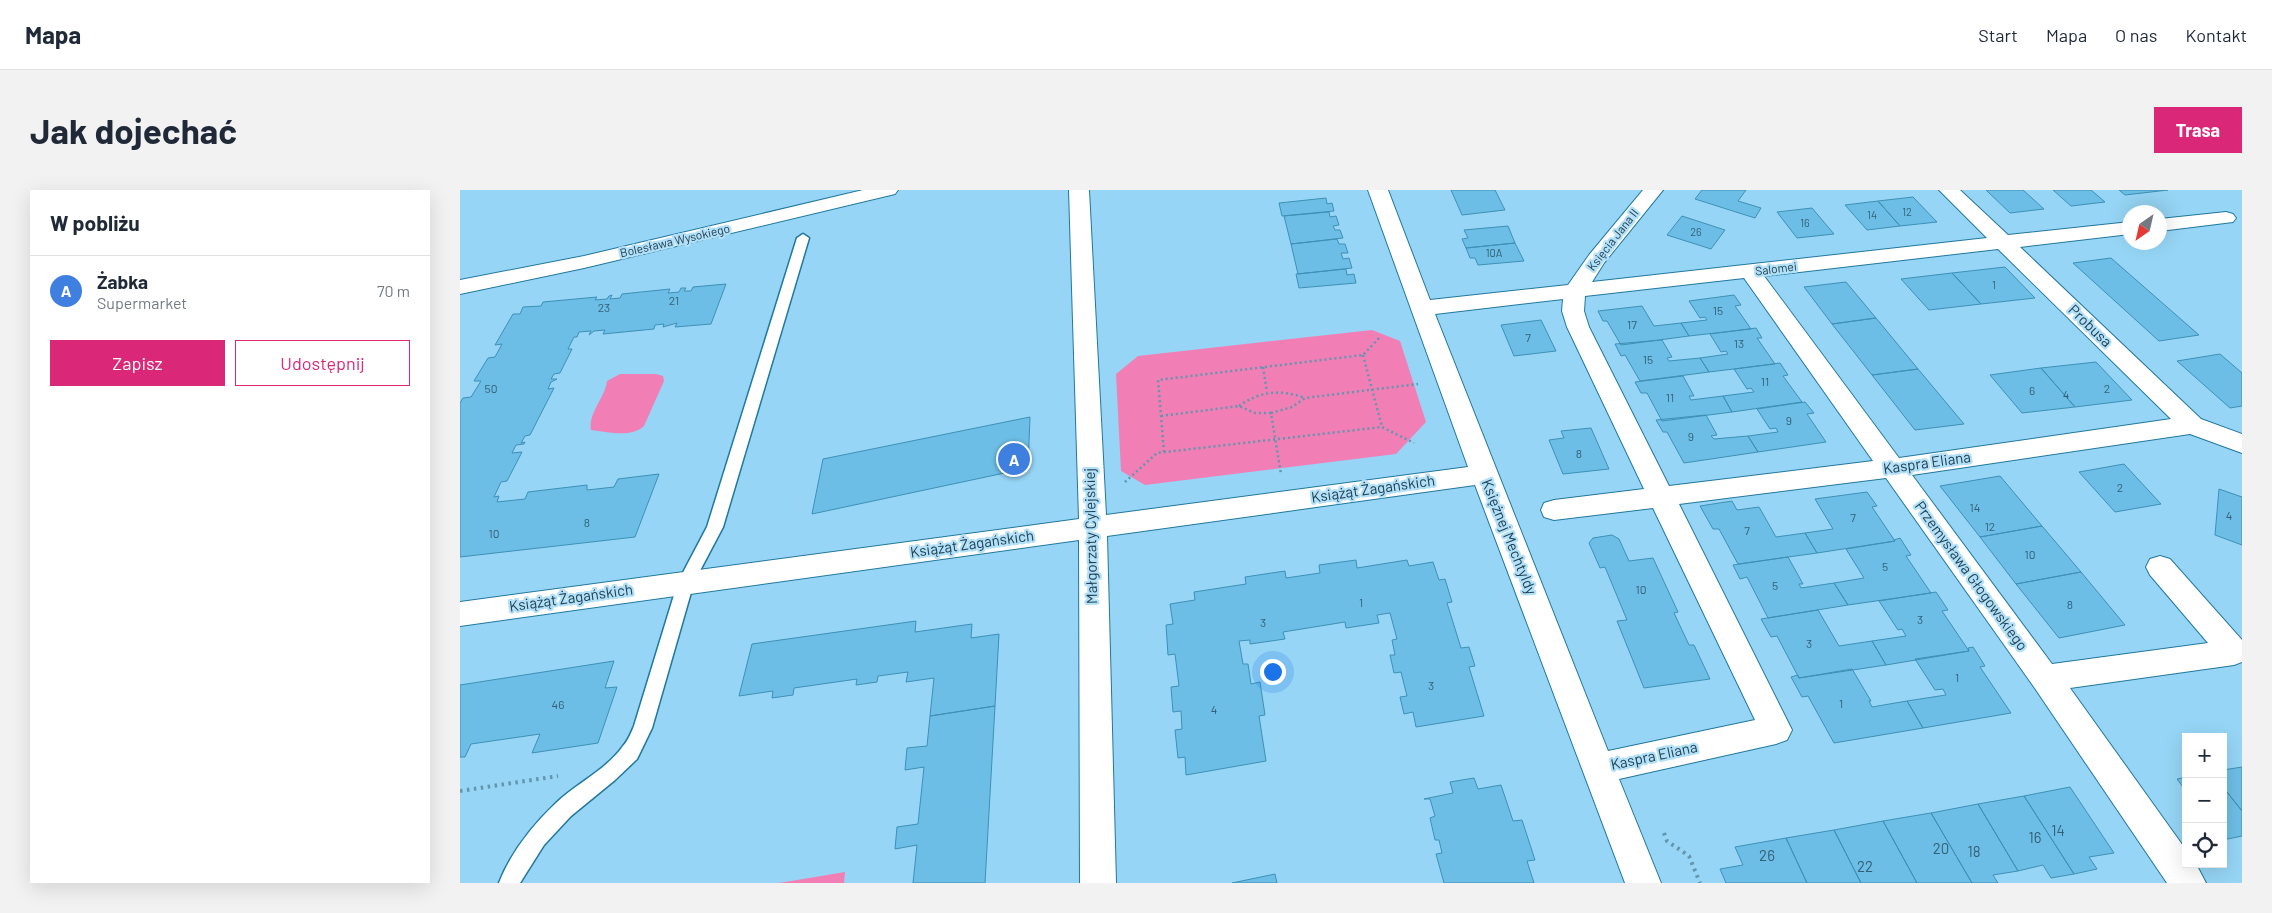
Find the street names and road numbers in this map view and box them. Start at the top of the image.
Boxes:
street label: Księcia Jana II [1584,206,1641,273]
street label: Bolesława Wysokiego [618,221,731,259]
street label: Salomei [1754,259,1797,277]
street label: Probusa [2065,300,2116,350]
street label: Kaspra Eliana [1882,447,1972,477]
street label: Małgorzaty Cylejskiej [1080,468,1100,604]
street label: Książąt Żagańskich [1310,470,1436,506]
street label: Księżnej Mechtyldy [1479,476,1541,597]
street label: Przemysława Głogowskiego [1911,497,2032,654]
street label: Książąt Żagańskich [909,525,1035,561]
street label: Książąt Żagańskich [508,579,634,615]
street label: Kaspra Eliana [1609,737,1699,773]

